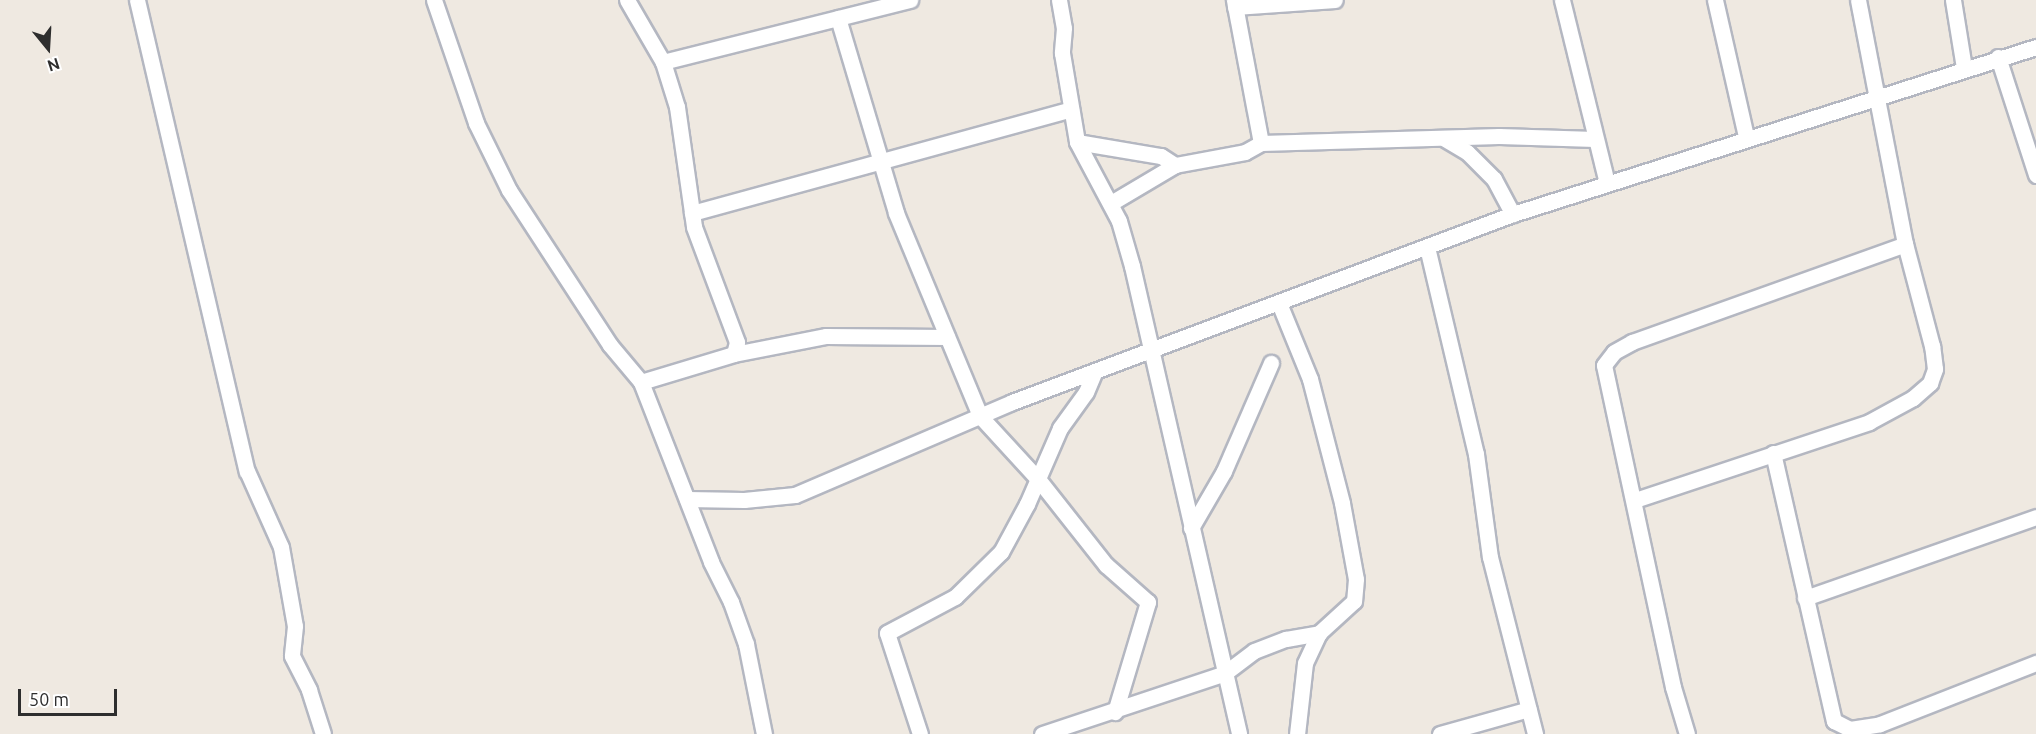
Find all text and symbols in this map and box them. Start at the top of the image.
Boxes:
north arrow [18,18,78,78]
text: N [45,55,62,76]
scale bar [21,677,120,715]
text: 50 m [29,689,69,709]

